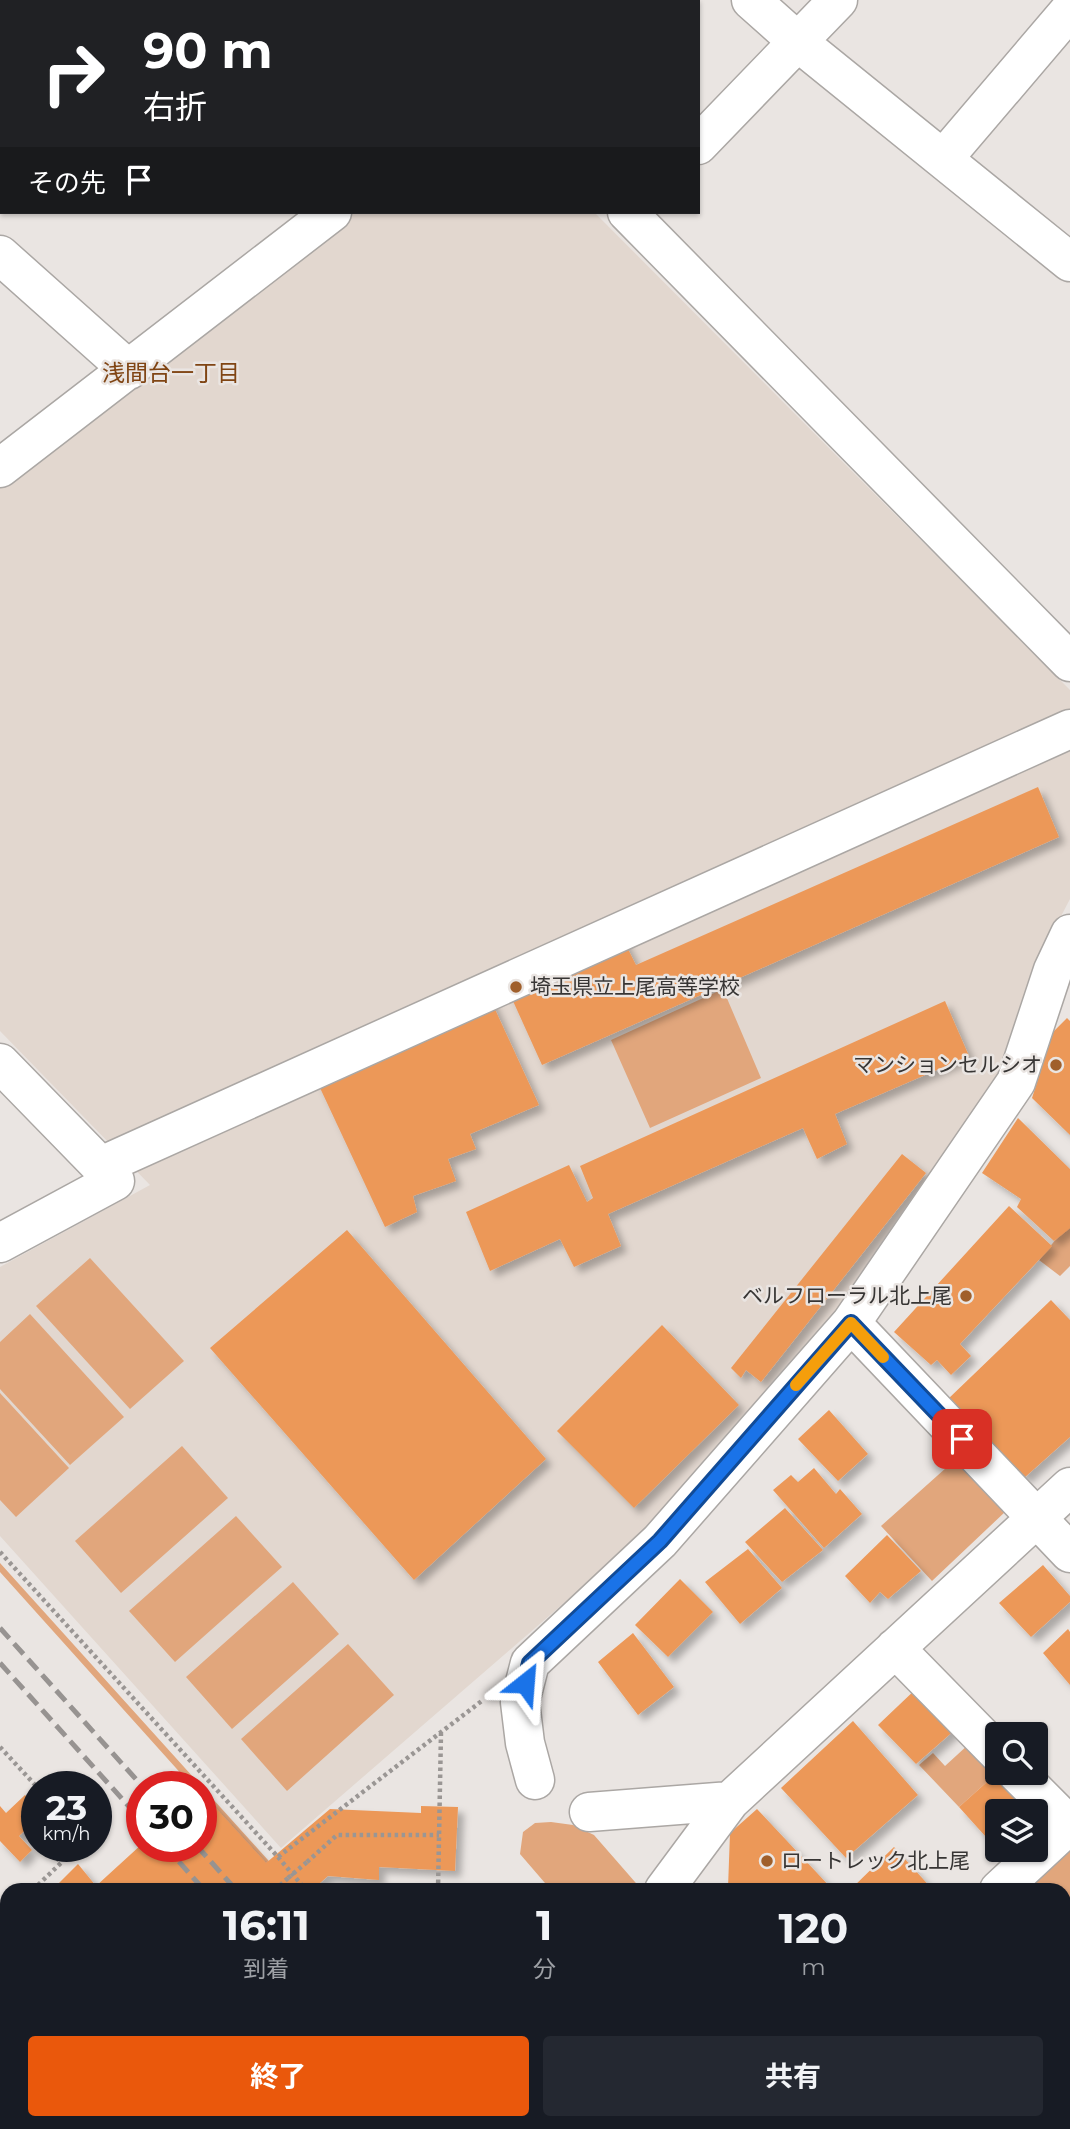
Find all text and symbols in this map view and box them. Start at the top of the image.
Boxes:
text: 90 m [143,21,273,80]
icon: right [28,28,119,119]
text: 右折 [143,87,207,126]
icon: arrive [120,161,158,199]
text: その先 [28,167,106,199]
district label: 浅間台一丁目 [102,359,240,387]
place label: 埼玉県立上尾高等学校 [530,974,740,999]
marker: 埼玉県立上尾高等学校 [508,979,524,995]
place label: マンションセルシオ [853,1052,1042,1077]
marker: マンションセルシオ [1048,1057,1064,1073]
place label: ベルフローラル北上尾 [742,1283,952,1308]
marker: ベルフローラル北上尾 [958,1288,974,1304]
pin [932,1409,992,1469]
icon: arrive [943,1420,981,1458]
position arrow [488,1646,562,1720]
map controls [985,1722,1048,1862]
button: search [985,1722,1048,1785]
speed limit sign: 30 [126,1771,217,1862]
text: 23 [46,1786,87,1829]
button: layers [985,1799,1048,1862]
text: km/h [42,1823,91,1845]
place label: ロートレック北上尾 [781,1848,970,1873]
marker: ロートレック北上尾 [759,1853,775,1869]
text: 16:11 [223,1899,310,1951]
text: 1 [536,1899,552,1951]
text: 120 [778,1902,848,1954]
text: m [801,1953,826,1981]
text: 到着 [243,1955,289,1983]
text: 分 [533,1955,556,1983]
button: 終了 [28,2036,529,2116]
button: 共有 [543,2036,1043,2116]

